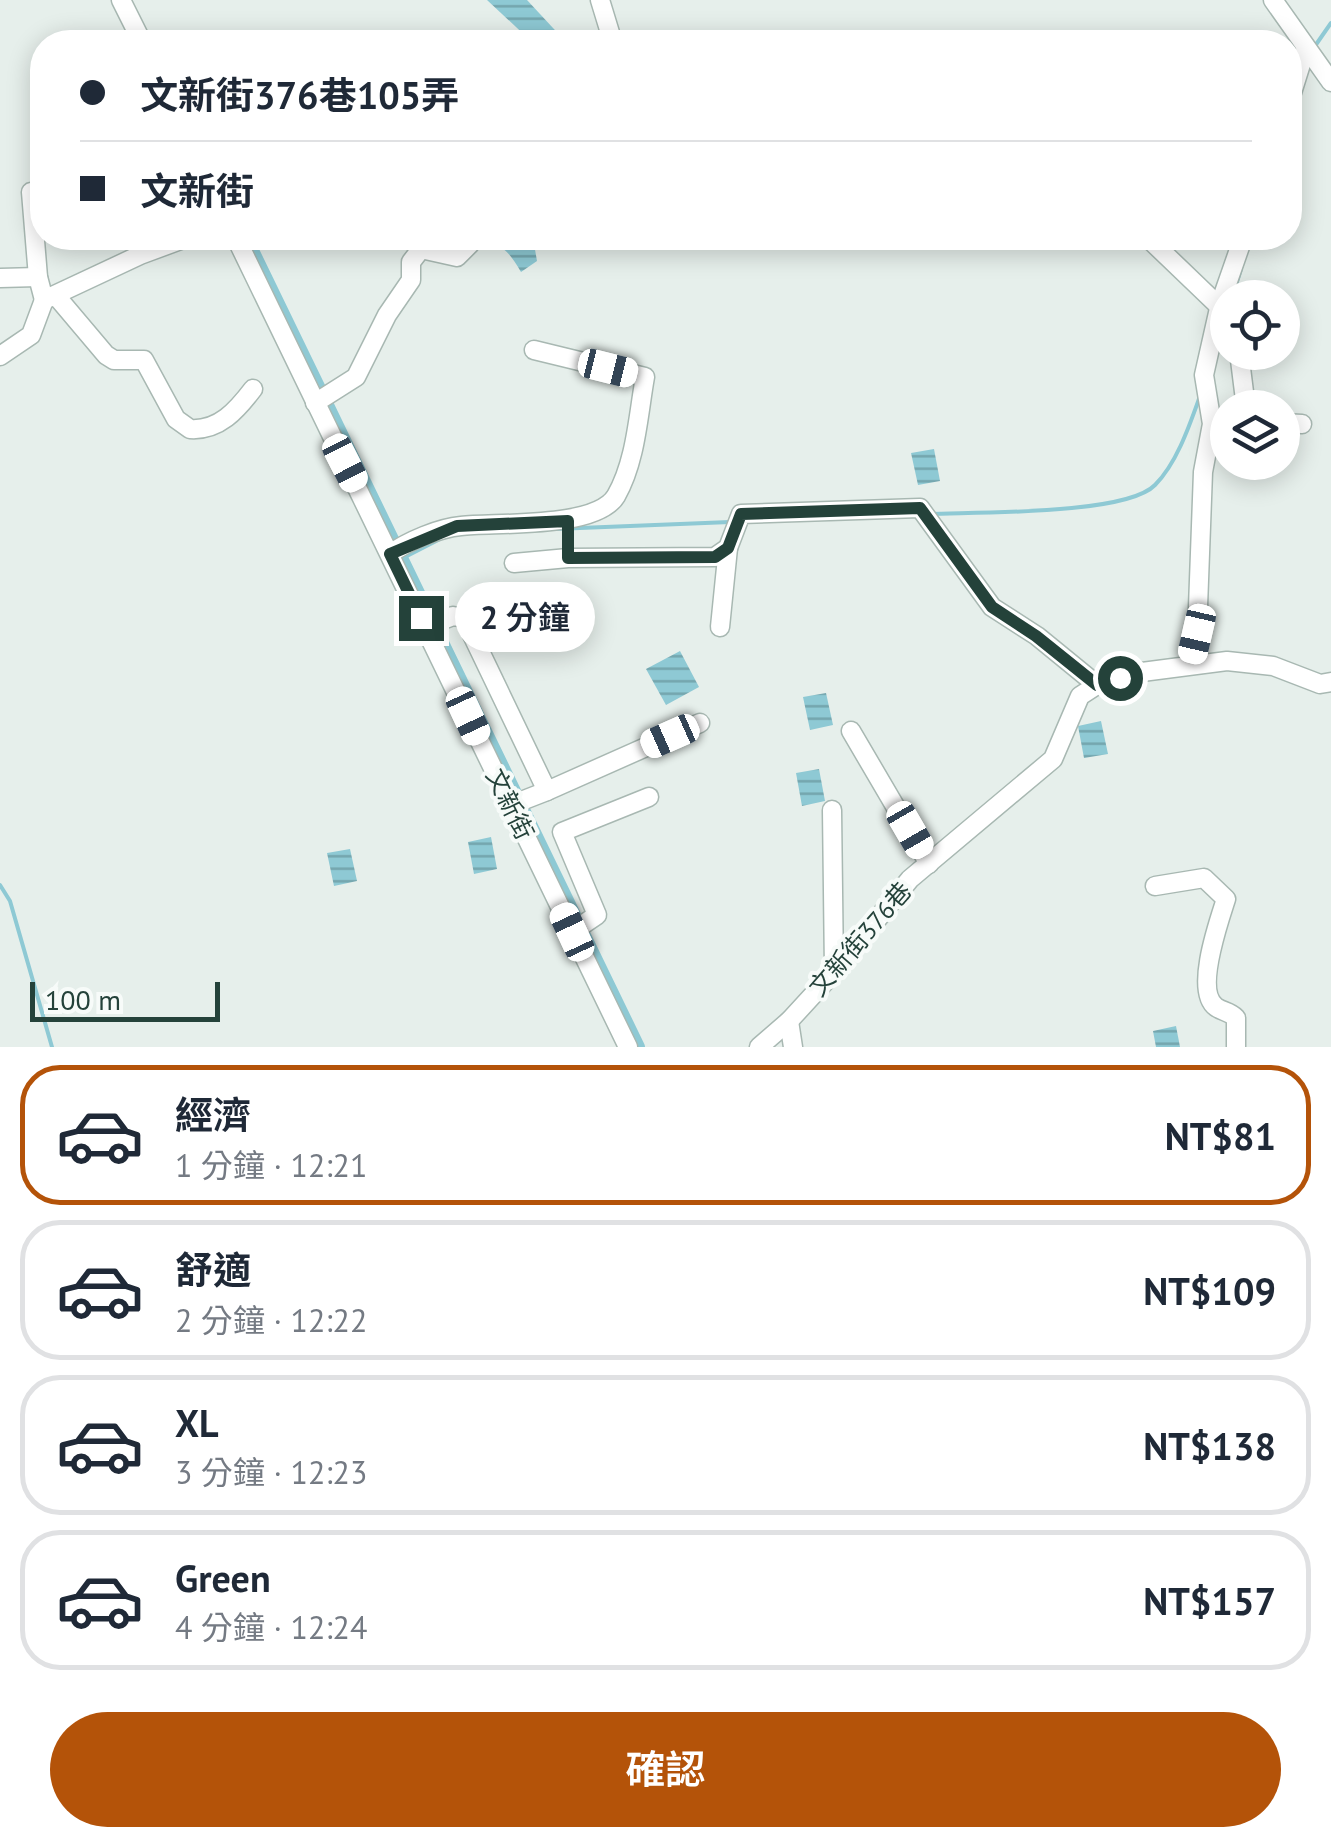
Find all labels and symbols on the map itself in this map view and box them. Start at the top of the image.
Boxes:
car [575,346,641,390]
car [318,429,372,497]
callout: 2 分鐘 [456,583,596,653]
route end [399,596,444,641]
car [1176,601,1218,667]
route start [1098,656,1143,701]
car [442,682,494,750]
car [636,710,704,762]
street label: 文新街 [479,763,541,845]
car [882,797,938,863]
street label: 文新街376巷 [802,875,918,1003]
car [546,898,598,966]
scale bar [30,977,220,1021]

